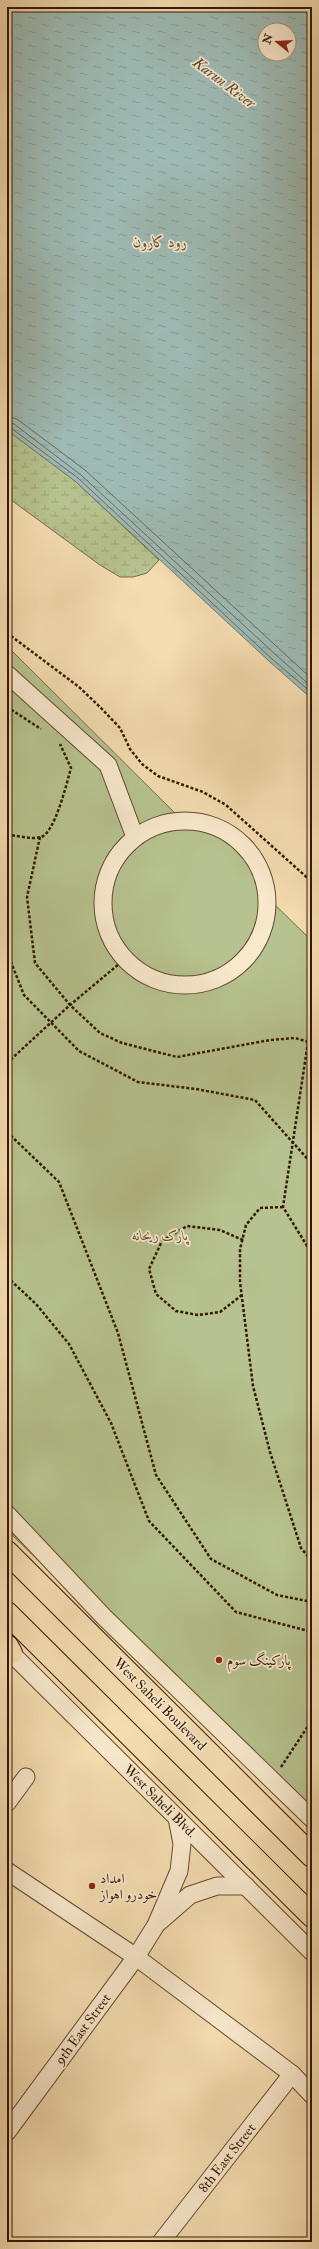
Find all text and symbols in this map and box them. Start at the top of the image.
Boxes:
north arrow [257,22,297,62]
text: N [260,31,276,47]
water label: Karun River [188,53,260,114]
water label: رود کارون [133,233,187,252]
park label: پارک ریحانه [132,1227,189,1246]
place label: پارکینگ سوم [227,1651,292,1673]
street label: West Saheli Boulevard [109,1653,210,1754]
marker: پارکینگ سوم [214,1655,224,1665]
street label: West Saheli Blvd. [119,1760,200,1841]
place label: امداد خودرو اهواز [98,1870,157,1903]
marker: امداد خودرو اهواز [87,1881,97,1891]
street label: 9th East Street [51,1990,115,2069]
street label: 8th East Street [195,2120,260,2196]

